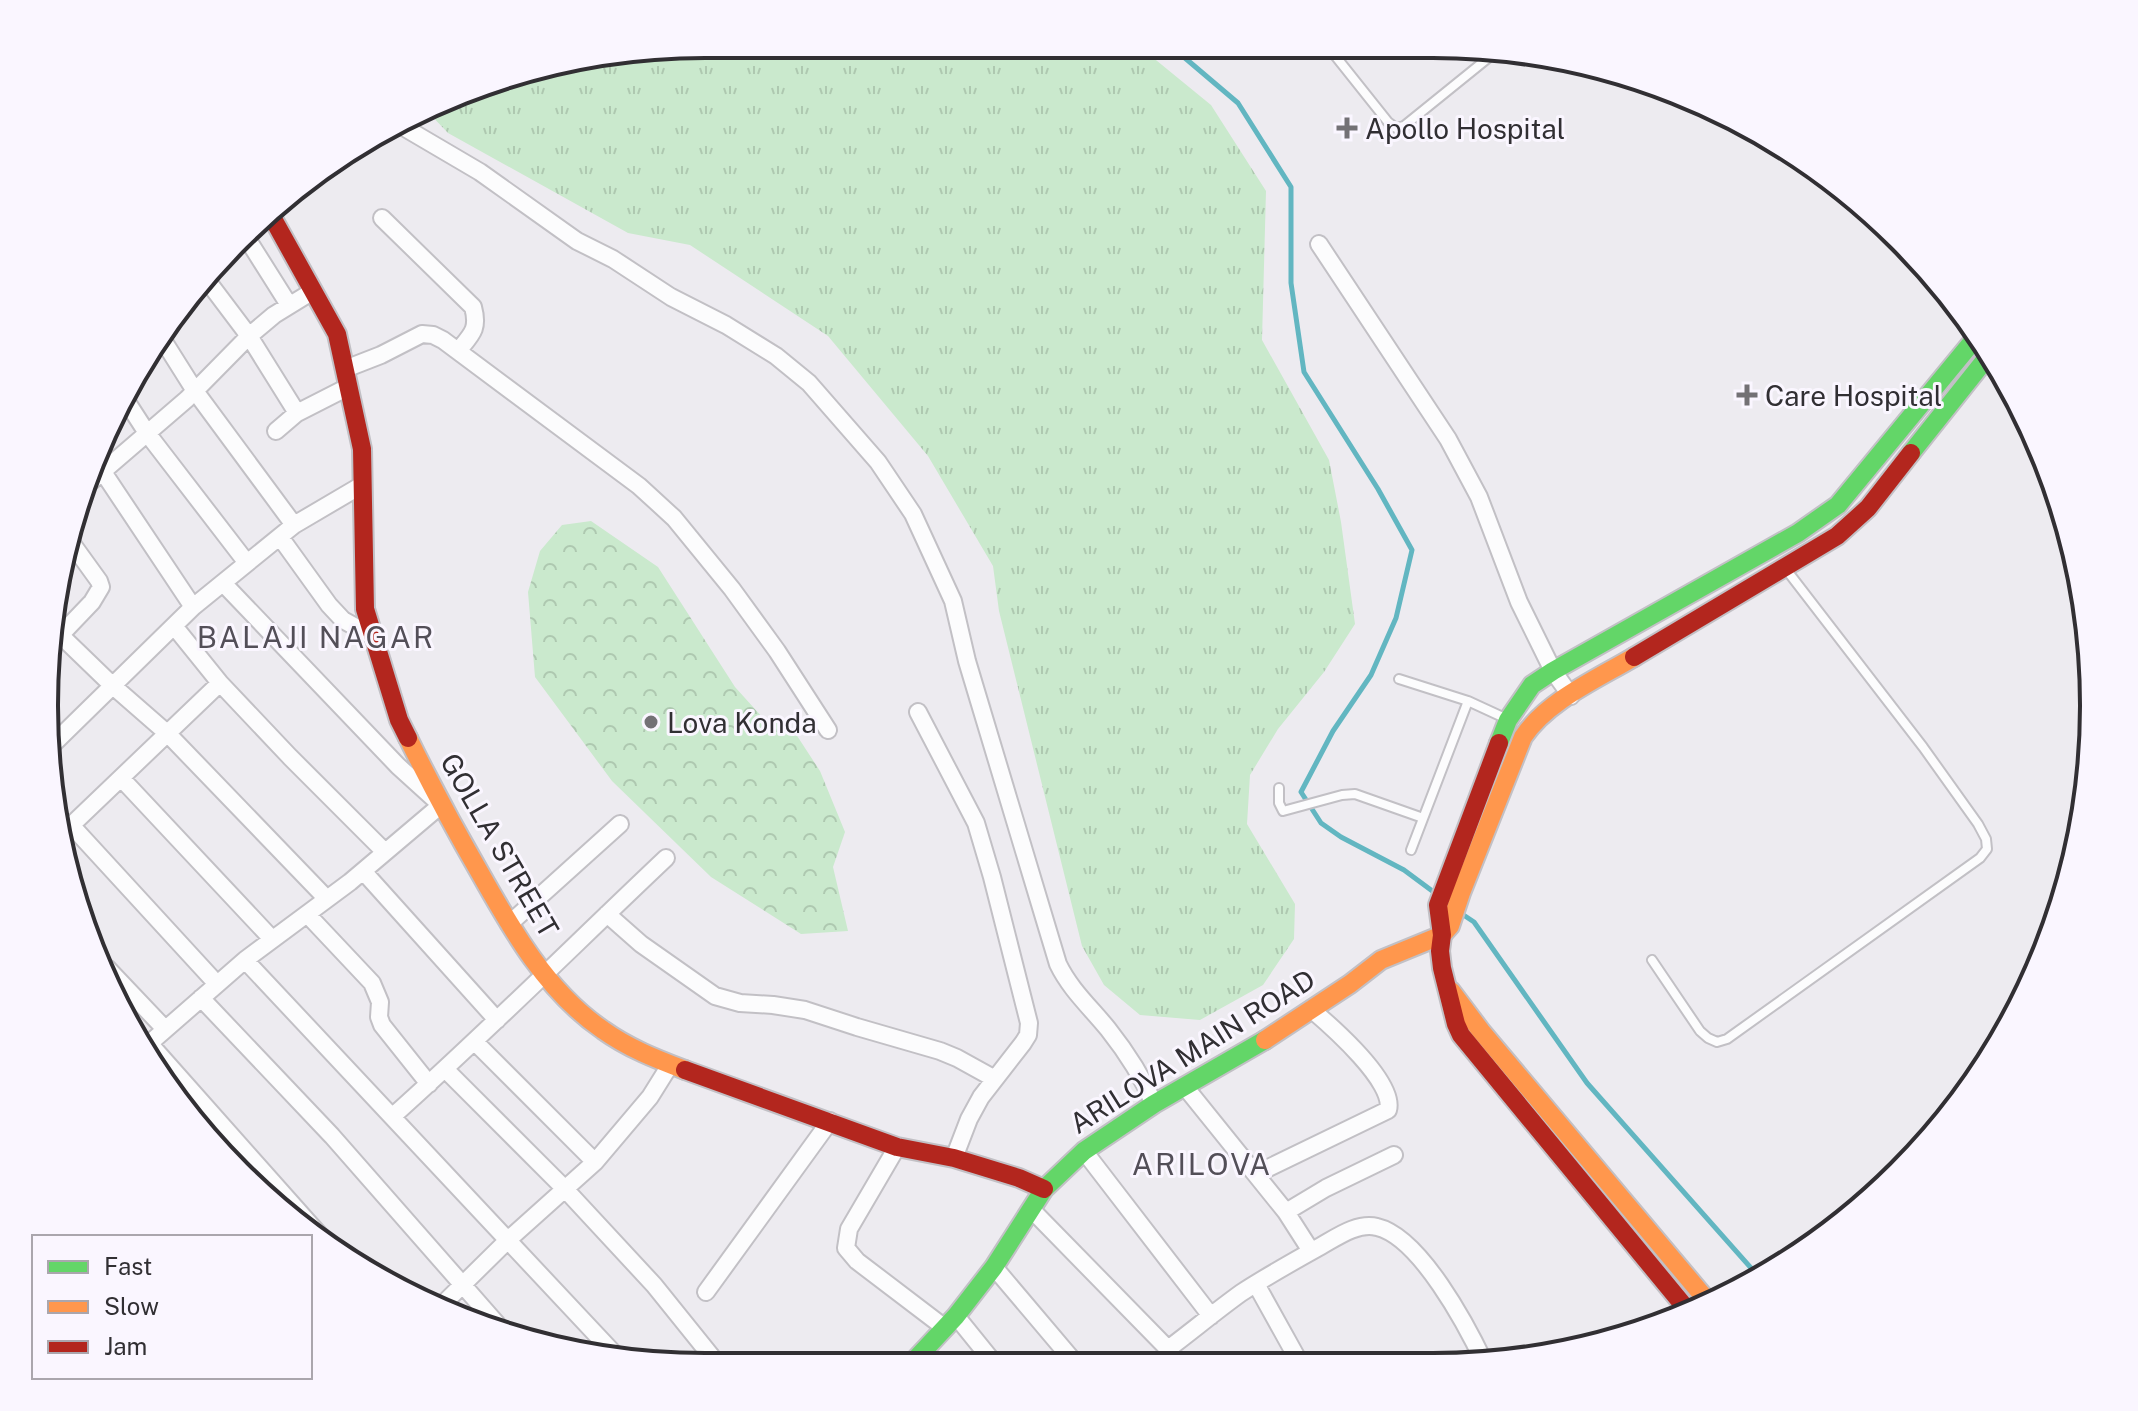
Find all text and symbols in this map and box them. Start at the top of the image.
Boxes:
place label: Apollo Hospital [1365,112,1565,145]
marker: Apollo Hospital [1336,117,1358,139]
place label: Care Hospital [1765,379,1942,412]
marker: Care Hospital [1736,384,1758,406]
district label: BALAJI NAGAR [197,619,435,655]
place label: Lova Konda [667,706,817,739]
marker: Lova Konda [642,713,660,731]
street label: GOLLA STREET [434,747,566,943]
street label: ARILOVA MAIN ROAD [1063,962,1321,1140]
district label: ARILOVA [1132,1146,1272,1182]
legend [32,1235,312,1379]
text: Fast [104,1252,152,1280]
text: Slow [104,1292,159,1320]
text: Jam [104,1332,147,1360]

